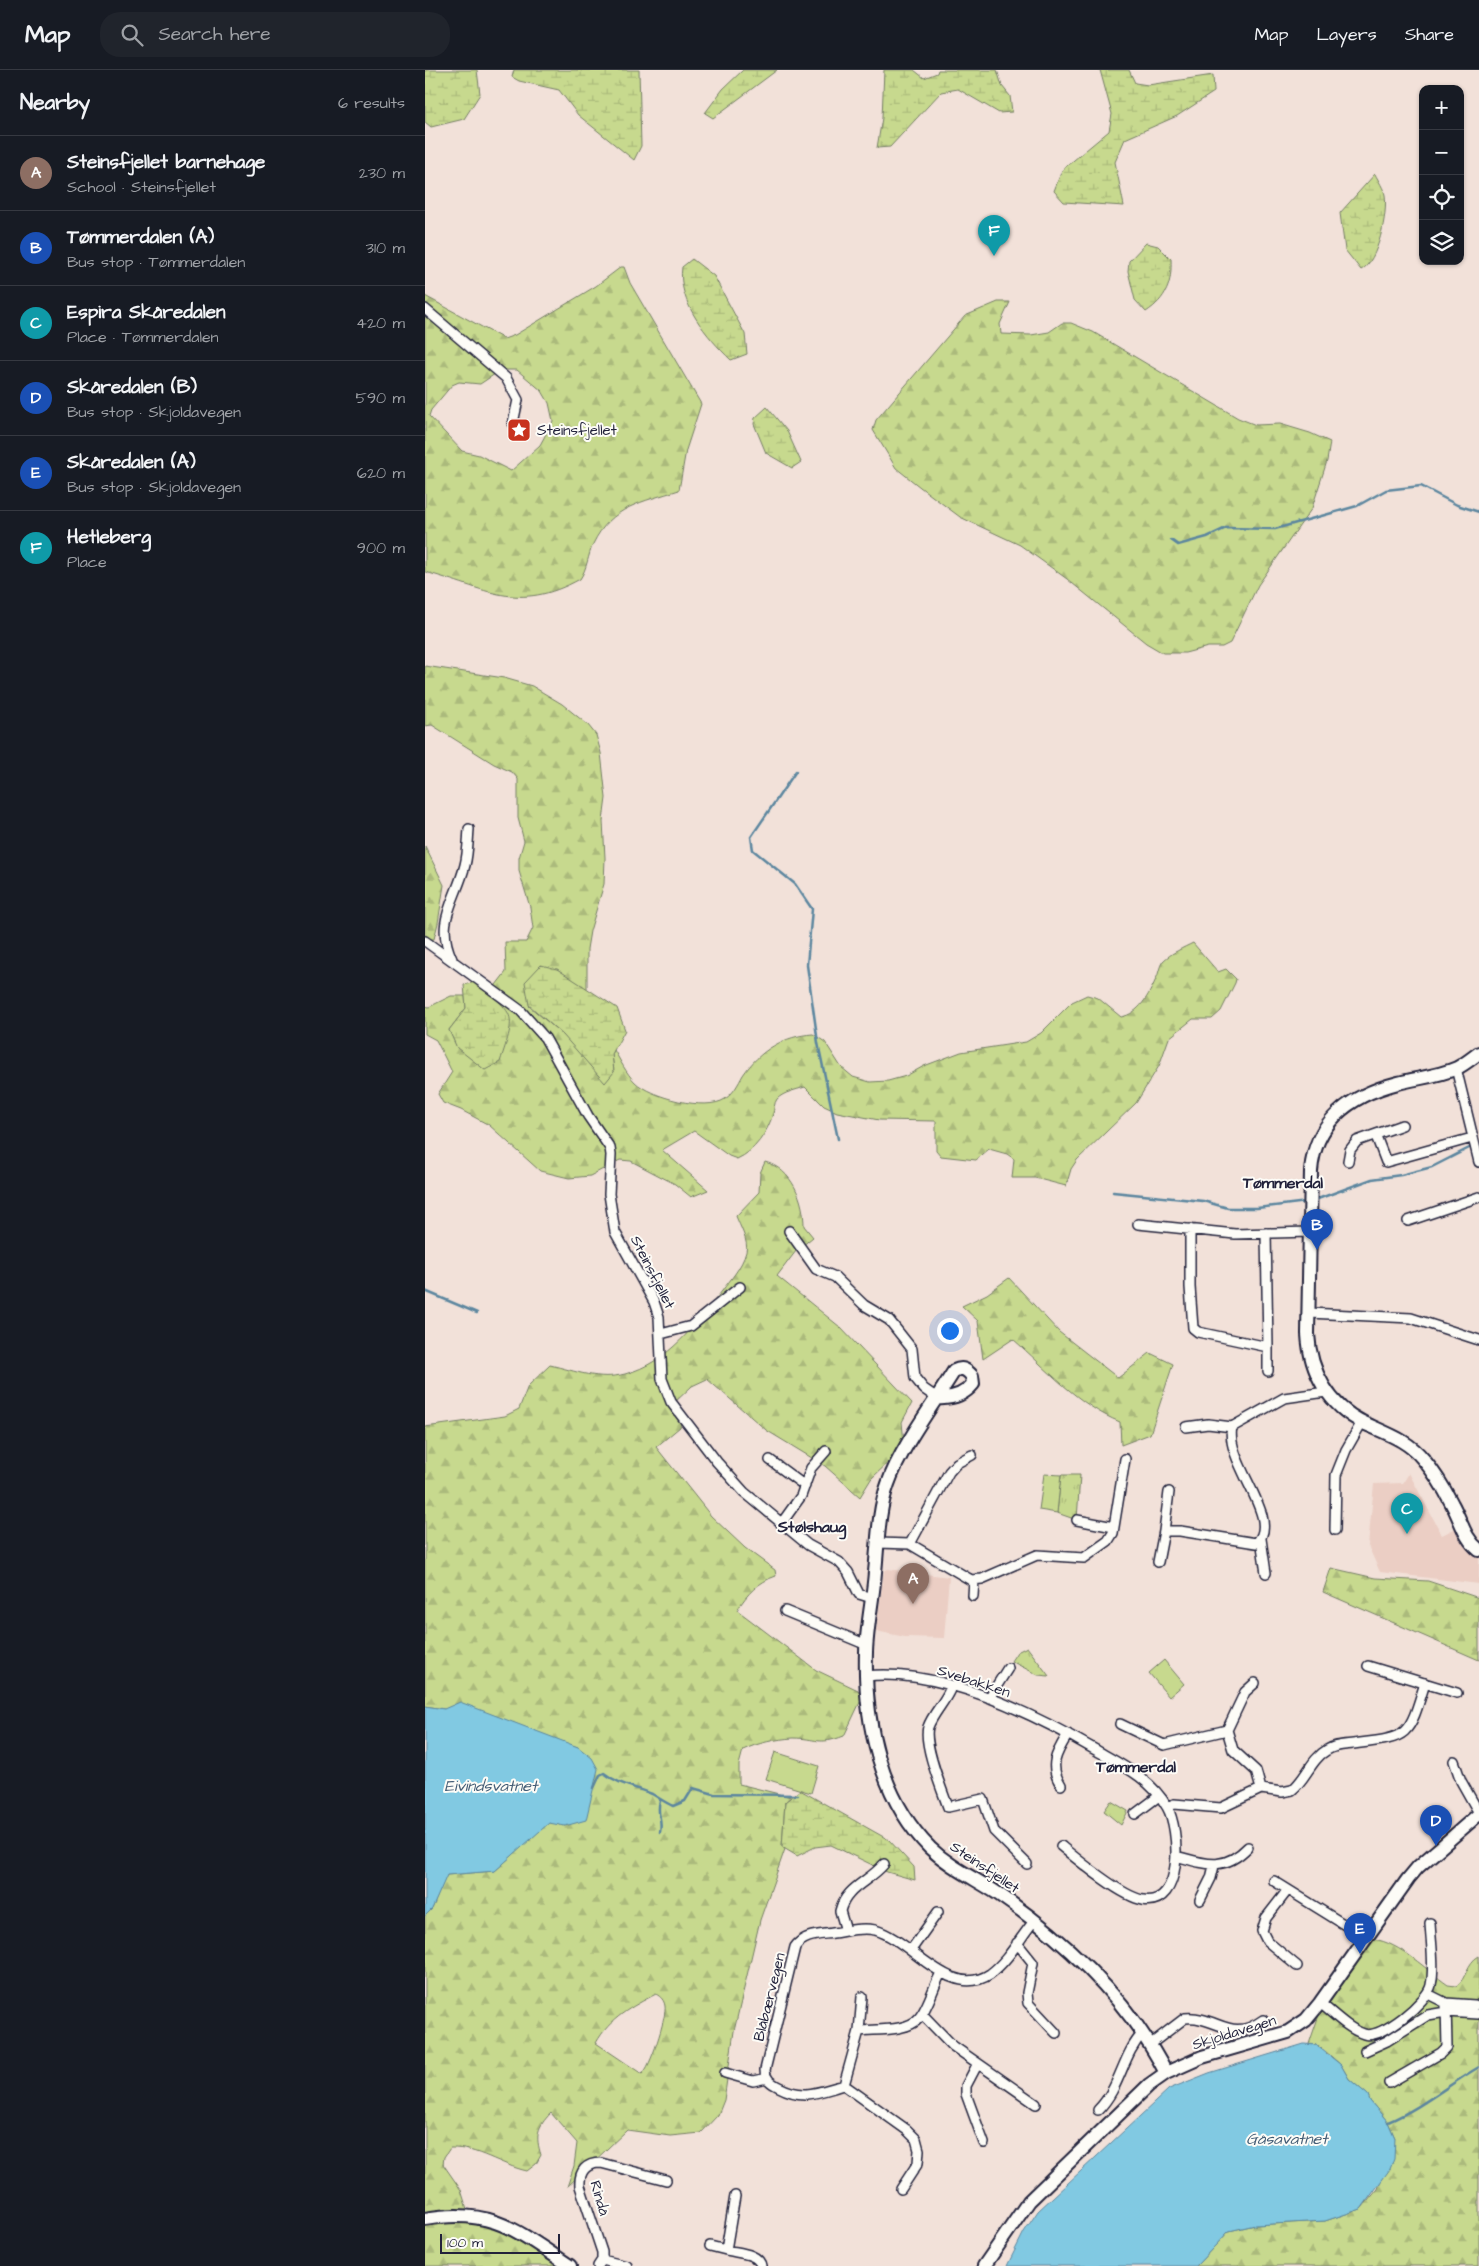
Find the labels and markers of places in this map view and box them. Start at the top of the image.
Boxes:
pin: F [978,215,1010,256]
place icon: Steinsfjellet [506,417,532,443]
place label: Steinsfjellet [537,420,617,441]
pin: B [1301,1209,1333,1250]
pin: C [1391,1493,1423,1534]
pin: A [897,1563,929,1604]
pin: D [1420,1805,1452,1846]
pin: E [1344,1913,1376,1954]

